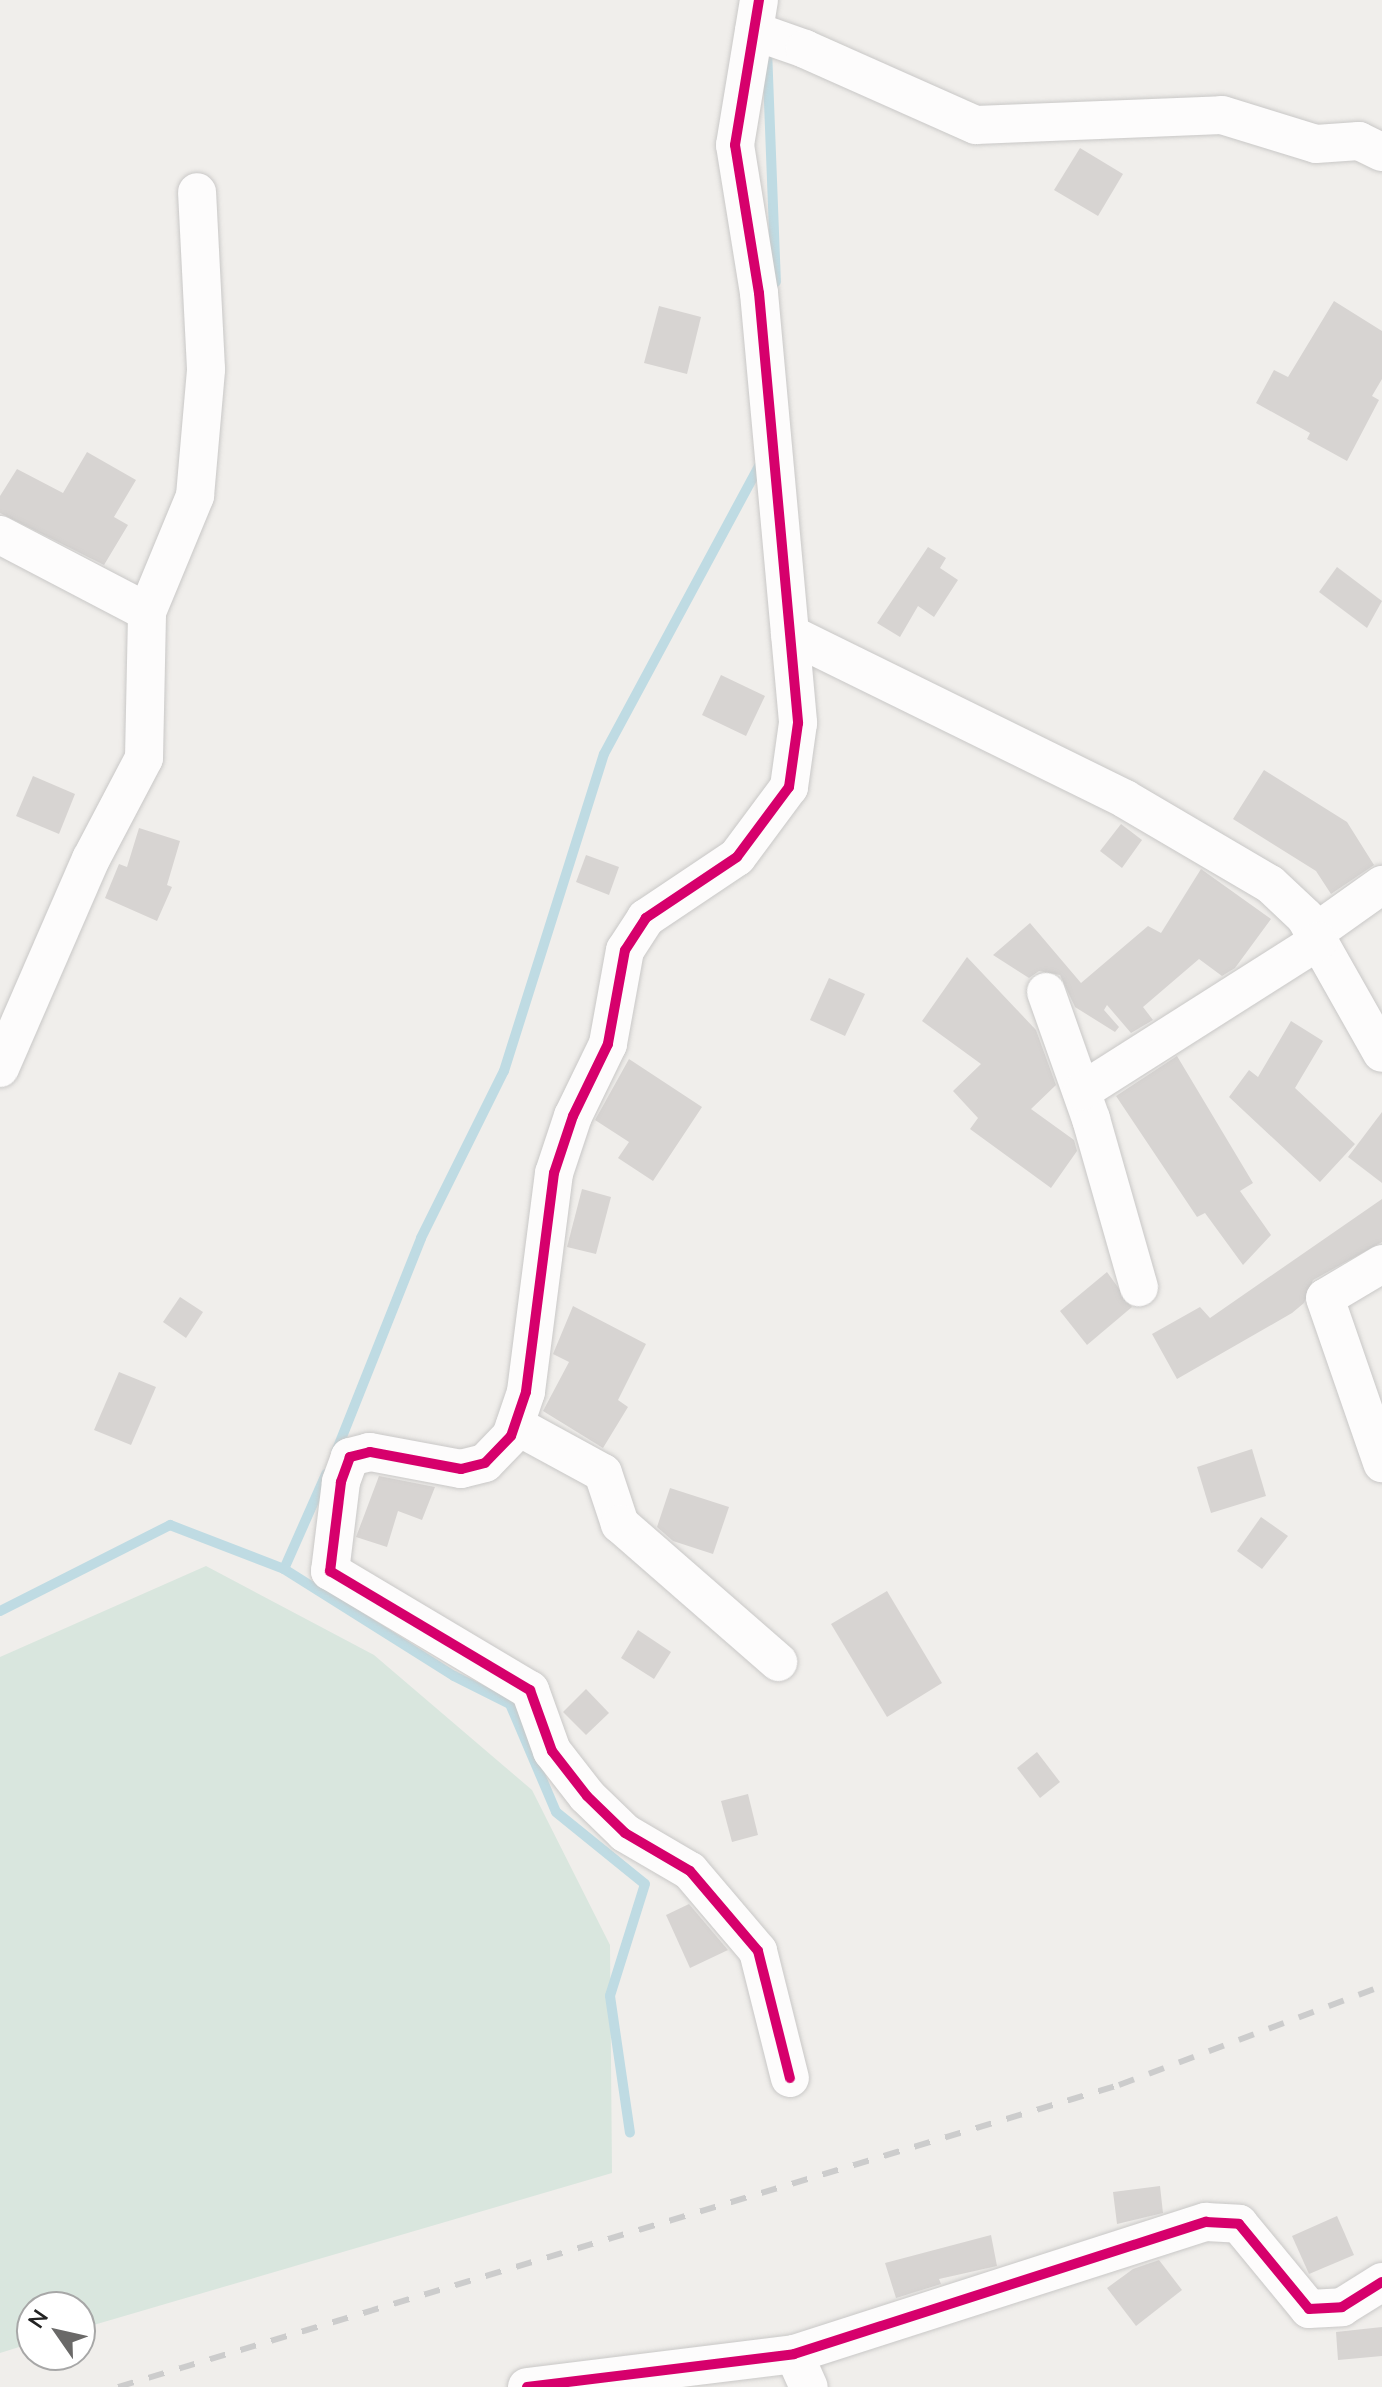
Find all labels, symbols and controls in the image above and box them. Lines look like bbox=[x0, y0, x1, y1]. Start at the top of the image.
north arrow bbox=[16, 2291, 96, 2371]
text: N bbox=[22, 2304, 54, 2333]

